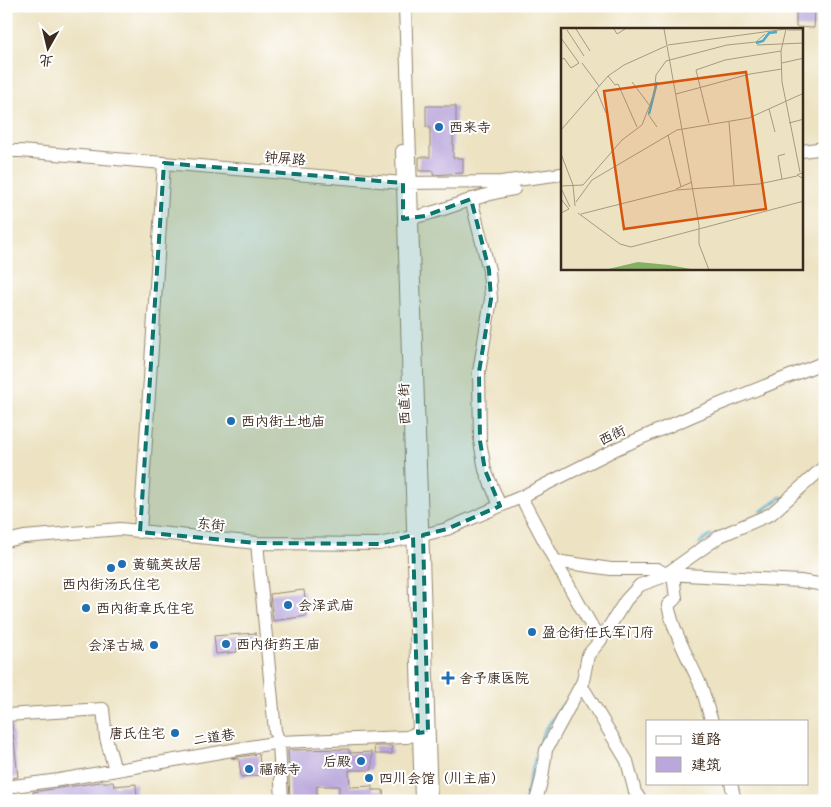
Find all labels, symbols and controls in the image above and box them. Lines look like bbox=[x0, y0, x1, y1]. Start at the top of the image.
north arrow bbox=[22, 22, 72, 72]
inset map bbox=[561, 28, 804, 270]
text: 北 bbox=[38, 51, 54, 71]
place label: 西来寺 bbox=[449, 118, 491, 136]
marker: 西来寺 bbox=[433, 121, 445, 133]
street label: 钟屏路 bbox=[263, 147, 307, 169]
street label: 西直街 bbox=[394, 383, 414, 425]
place label: 西内街土地庙 bbox=[241, 412, 325, 430]
marker: 西内街土地庙 bbox=[225, 415, 237, 427]
street label: 西街 bbox=[596, 421, 628, 449]
street label: 东街 bbox=[196, 514, 226, 534]
place label: 黄毓英故居 bbox=[132, 555, 202, 573]
marker: 黄毓英故居 bbox=[116, 558, 128, 570]
marker: 西内街汤氏住宅 bbox=[105, 562, 117, 574]
place label: 西内街汤氏住宅 bbox=[62, 575, 160, 593]
place label: 会泽武庙 bbox=[298, 596, 354, 614]
place label: 西内街章氏住宅 bbox=[96, 599, 194, 617]
marker: 会泽武庙 bbox=[282, 599, 294, 611]
marker: 西内街章氏住宅 bbox=[80, 602, 92, 614]
place label: 盈仓街任氏军门府 bbox=[542, 623, 654, 641]
marker: 盈仓街任氏军门府 bbox=[526, 626, 538, 638]
place label: 西内街药王庙 bbox=[236, 635, 320, 653]
place label: 会泽古城 bbox=[88, 636, 144, 654]
marker: 西内街药王庙 bbox=[220, 638, 232, 650]
marker: 会泽古城 bbox=[148, 639, 160, 651]
place label: 舍予康医院 bbox=[459, 669, 529, 687]
marker: 舍予康医院 bbox=[441, 671, 455, 685]
legend bbox=[646, 720, 808, 784]
place label: 唐氏住宅 bbox=[109, 724, 165, 742]
street label: 二道巷 bbox=[192, 725, 237, 749]
marker: 唐氏住宅 bbox=[169, 727, 181, 739]
text: 道路 bbox=[691, 729, 721, 749]
place label: 后殿 bbox=[323, 752, 351, 770]
marker: 后殿 bbox=[355, 755, 367, 767]
text: 建筑 bbox=[691, 755, 721, 775]
place label: 福禄寺 bbox=[259, 760, 301, 778]
marker: 福禄寺 bbox=[243, 763, 255, 775]
place label: 四川会馆（川主庙） bbox=[379, 769, 505, 787]
marker: 四川会馆（川主庙） bbox=[363, 772, 375, 784]

